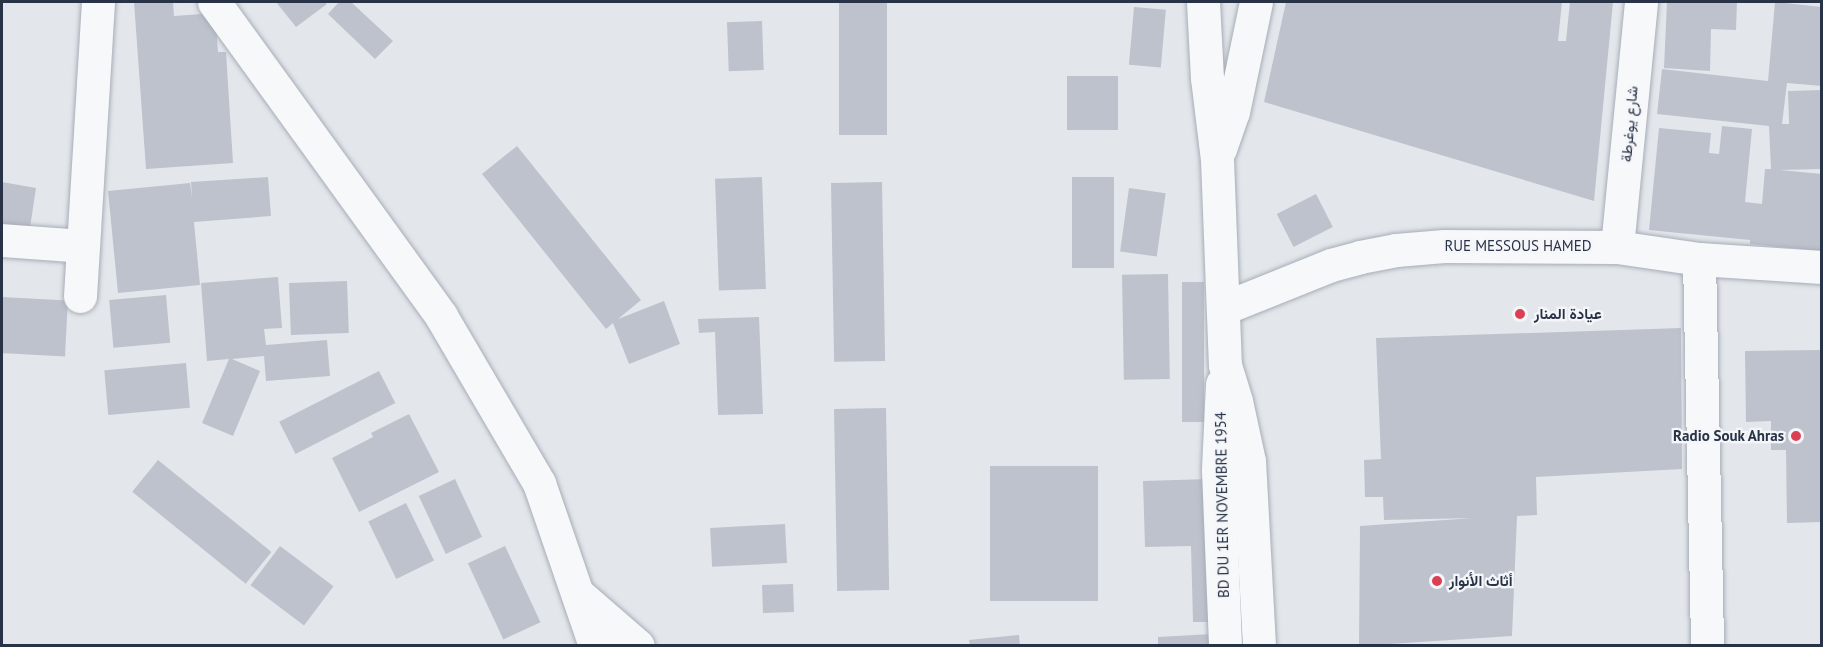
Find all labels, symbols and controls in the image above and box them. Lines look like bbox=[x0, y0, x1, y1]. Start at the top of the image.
street label: شارع يوغرطة bbox=[1617, 85, 1641, 163]
street label: RUE MESSOUS HAMED bbox=[1444, 237, 1592, 255]
marker: عيادة المنار bbox=[1511, 305, 1529, 323]
place label: عيادة المنار bbox=[1534, 305, 1602, 323]
street label: BD DU 1ER NOVEMBRE 1954 bbox=[1211, 412, 1233, 598]
place label: Radio Souk Ahras bbox=[1672, 427, 1784, 445]
marker: Radio Souk Ahras bbox=[1789, 429, 1803, 443]
place label: أثاث الأنوار bbox=[1449, 572, 1513, 590]
marker: أثاث الأنوار bbox=[1430, 574, 1444, 588]

